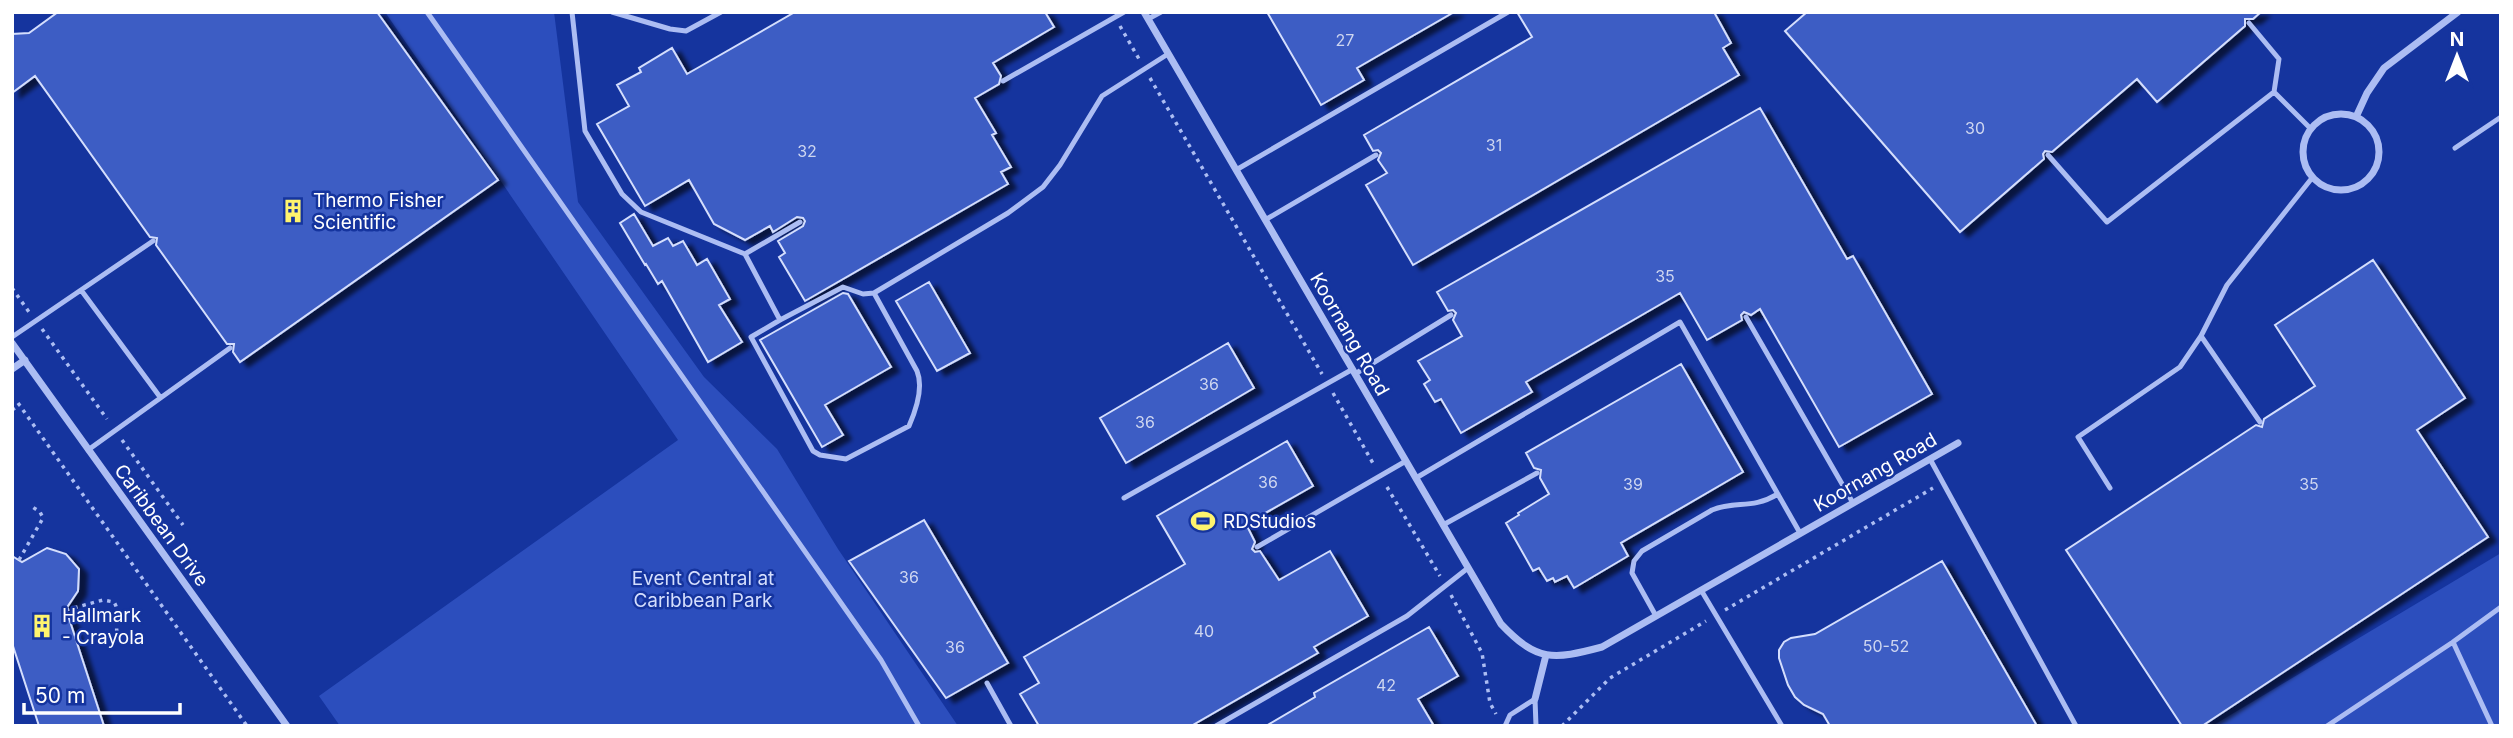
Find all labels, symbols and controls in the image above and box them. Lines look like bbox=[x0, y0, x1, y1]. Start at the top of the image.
north arrow bbox=[2422, 21, 2492, 91]
text: N bbox=[2450, 28, 2464, 51]
house number: 27 bbox=[1336, 30, 1354, 50]
house number: 30 bbox=[1965, 118, 1985, 138]
house number: 31 bbox=[1486, 135, 1502, 155]
house number: 32 bbox=[797, 141, 817, 161]
place label: Thermo Fisher Scientific bbox=[313, 189, 444, 234]
building icon: Thermo Fisher Scientific bbox=[279, 197, 307, 225]
house number: 35 bbox=[1655, 266, 1675, 286]
street label: Koornang Road bbox=[1305, 269, 1394, 400]
house number: 36 bbox=[1199, 374, 1219, 394]
house number: 36 bbox=[1135, 412, 1155, 432]
street label: Koornang Road bbox=[1810, 428, 1941, 517]
street label: Caribbean Drive bbox=[110, 460, 214, 591]
house number: 36 bbox=[1258, 472, 1278, 492]
house number: 39 bbox=[1623, 474, 1643, 494]
house number: 35 bbox=[2299, 474, 2319, 494]
sports icon: RDStudios bbox=[1189, 507, 1217, 535]
place label: RDStudios bbox=[1223, 510, 1316, 533]
park label: Event Central at Caribbean Park bbox=[632, 567, 774, 612]
house number: 36 bbox=[899, 567, 919, 587]
place label: Hallmark - Crayola bbox=[62, 604, 144, 649]
building icon: Hallmark - Crayola bbox=[28, 612, 56, 640]
house number: 40 bbox=[1194, 621, 1214, 641]
house number: 50-52 bbox=[1863, 636, 1909, 656]
house number: 36 bbox=[945, 637, 965, 657]
scale bar bbox=[24, 672, 180, 716]
house number: 42 bbox=[1376, 675, 1396, 695]
text: 50 m bbox=[35, 683, 85, 708]

